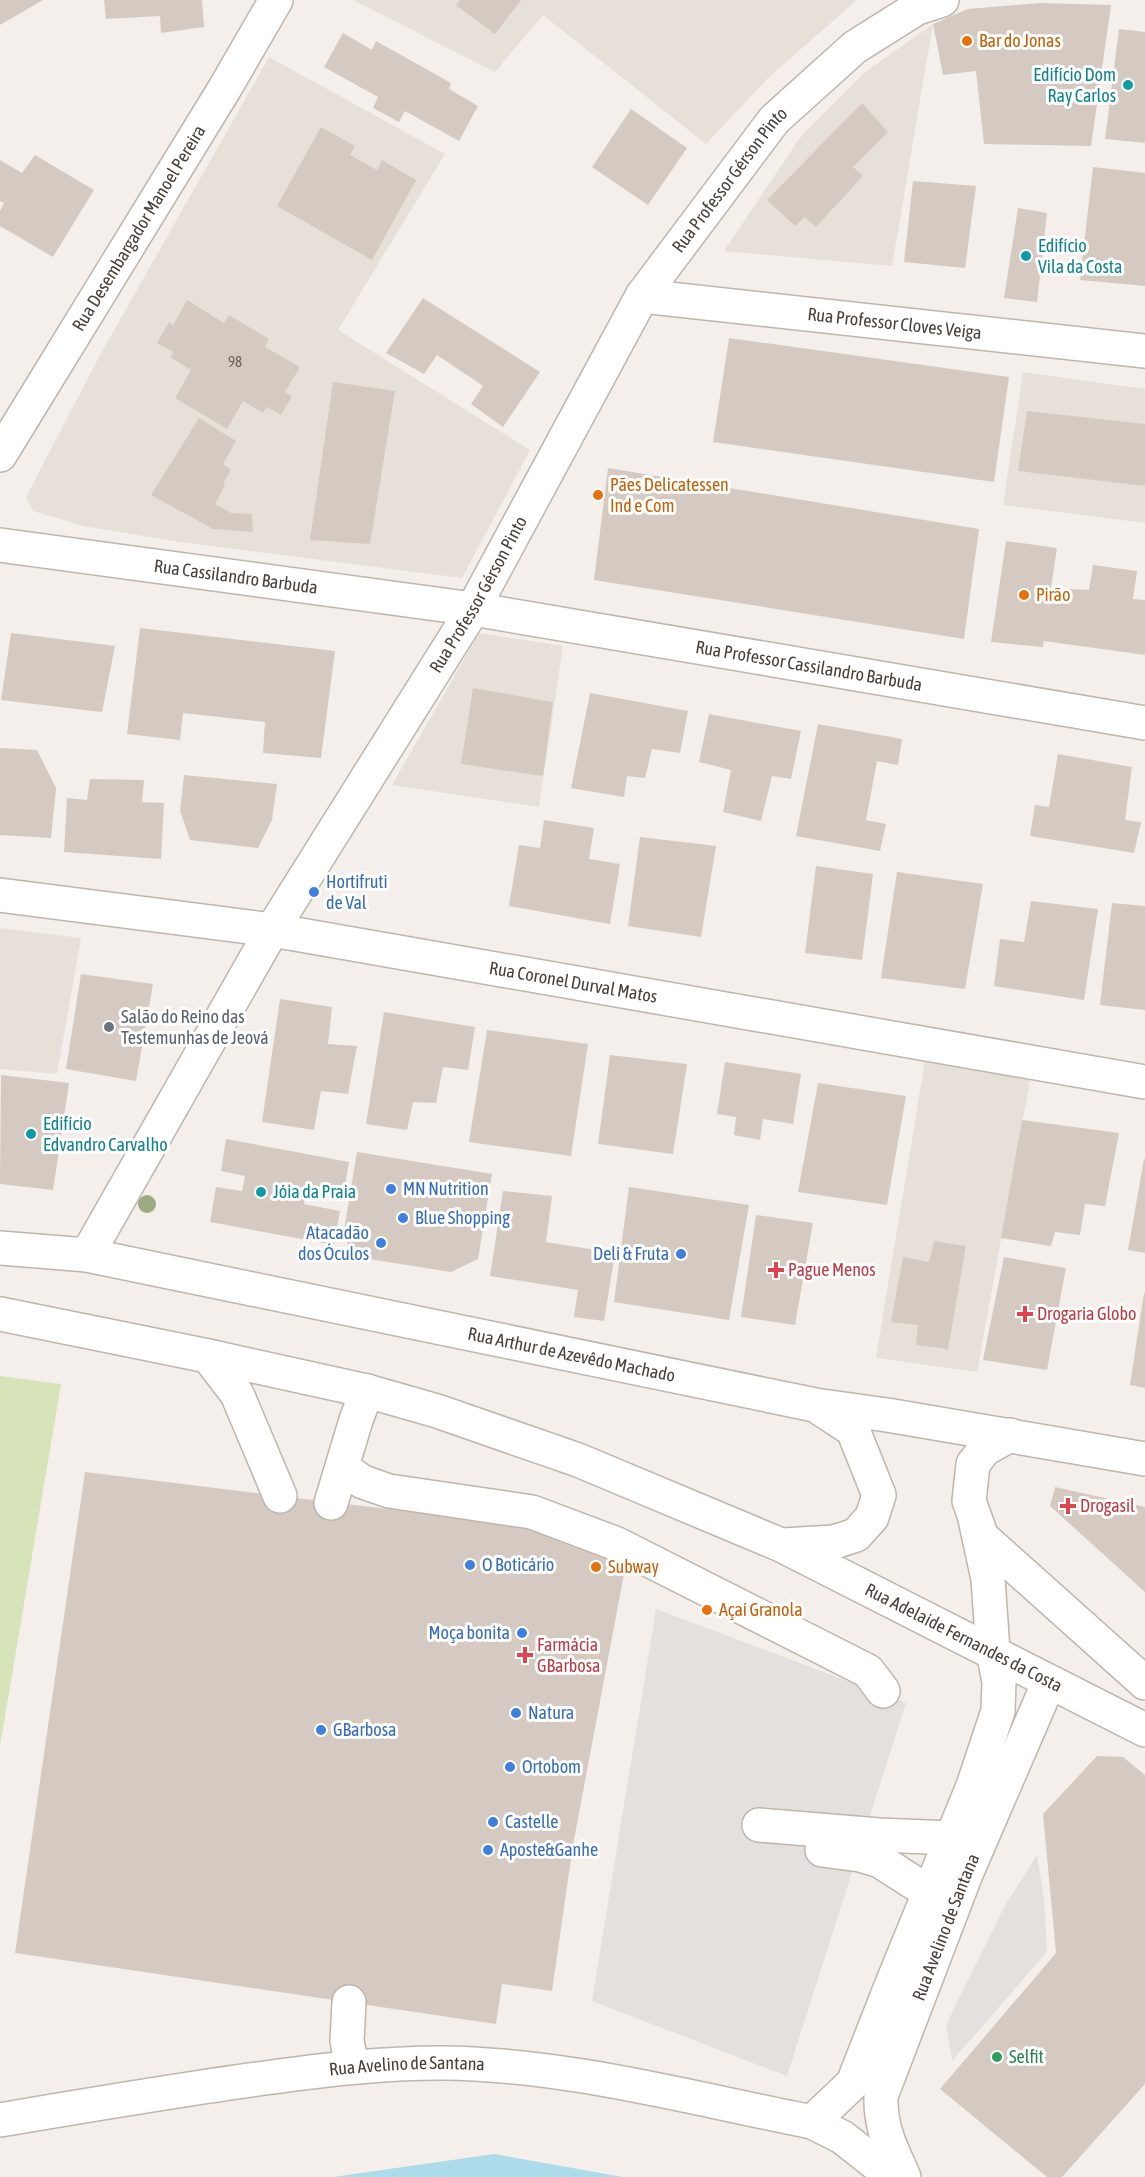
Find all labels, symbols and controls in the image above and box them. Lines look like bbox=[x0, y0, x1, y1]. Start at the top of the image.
place label: Bar do Jonas bbox=[979, 30, 1061, 51]
marker: Bar do Jonas bbox=[960, 34, 974, 48]
place label: Edifício Dom Ray Carlos bbox=[1033, 64, 1116, 106]
marker: Edifício Dom Ray Carlos bbox=[1121, 78, 1135, 92]
street label: Rua Professor Gérson Pinto bbox=[667, 102, 791, 256]
street label: Rua Desembargador Manoel Pereira bbox=[68, 121, 210, 335]
place label: Edifício Vila da Costa bbox=[1038, 235, 1122, 277]
marker: Edifício Vila da Costa bbox=[1019, 249, 1033, 263]
street label: Rua Professor Cloves Veiga bbox=[806, 303, 983, 343]
house number: 98 bbox=[228, 353, 242, 370]
place label: Pães Delicatessen Ind e Com bbox=[610, 474, 729, 516]
marker: Pães Delicatessen Ind e Com bbox=[591, 488, 605, 502]
street label: Rua Professor Gérson Pinto bbox=[425, 512, 531, 676]
street label: Rua Cassilandro Barbuda bbox=[153, 555, 319, 598]
place label: Pirão bbox=[1036, 584, 1070, 605]
marker: Pirão bbox=[1017, 588, 1031, 602]
street label: Rua Professor Cassilandro Barbuda bbox=[694, 636, 924, 695]
place label: Hortifruti de Val bbox=[326, 871, 388, 913]
marker: Hortifruti de Val bbox=[307, 885, 321, 899]
street label: Rua Coronel Durval Matos bbox=[488, 957, 659, 1007]
place label: Salão do Reino das Testemunhas de Jeová bbox=[121, 1006, 269, 1048]
marker: Salão do Reino das Testemunhas de Jeová bbox=[102, 1020, 116, 1034]
place label: Edifício Edvandro Carvalho bbox=[43, 1113, 168, 1155]
marker: Edifício Edvandro Carvalho bbox=[24, 1127, 38, 1141]
place label: MN Nutrition bbox=[403, 1178, 489, 1199]
place label: Jóia da Praia bbox=[273, 1181, 356, 1202]
marker: MN Nutrition bbox=[384, 1182, 398, 1196]
marker: Jóia da Praia bbox=[254, 1185, 268, 1199]
place label: Blue Shopping bbox=[415, 1207, 510, 1228]
marker: Blue Shopping bbox=[396, 1211, 410, 1225]
place label: Atacadão dos Óculos bbox=[298, 1222, 369, 1264]
marker: Atacadão dos Óculos bbox=[374, 1236, 388, 1250]
place label: Deli & Fruta bbox=[593, 1243, 669, 1264]
marker: Deli & Fruta bbox=[674, 1247, 688, 1261]
place label: Pague Menos bbox=[788, 1259, 876, 1280]
marker: Pague Menos bbox=[769, 1263, 783, 1277]
place label: Drogaria Globo bbox=[1037, 1303, 1136, 1324]
marker: Drogaria Globo bbox=[1018, 1307, 1032, 1321]
street label: Rua Arthur de Azevêdo Machado bbox=[466, 1323, 677, 1386]
place label: Drogasil bbox=[1080, 1495, 1135, 1516]
marker: Drogasil bbox=[1061, 1499, 1075, 1513]
place label: O Boticário bbox=[482, 1554, 554, 1575]
place label: Subway bbox=[608, 1556, 659, 1577]
marker: O Boticário bbox=[463, 1558, 477, 1572]
marker: Subway bbox=[589, 1560, 603, 1574]
street label: Rua Adelaide Fernandes da Costa bbox=[862, 1579, 1066, 1696]
place label: Açaí Granola bbox=[719, 1599, 803, 1620]
marker: Açaí Granola bbox=[700, 1603, 714, 1617]
place label: Moça bonita bbox=[429, 1622, 510, 1643]
marker: Moça bonita bbox=[515, 1626, 529, 1640]
place label: Farmácia GBarbosa bbox=[537, 1634, 600, 1676]
marker: Farmácia GBarbosa bbox=[518, 1648, 532, 1662]
place label: Natura bbox=[528, 1702, 574, 1723]
marker: Natura bbox=[509, 1706, 523, 1720]
place label: GBarbosa bbox=[333, 1719, 396, 1740]
marker: GBarbosa bbox=[314, 1723, 328, 1737]
place label: Ortobom bbox=[522, 1756, 581, 1777]
marker: Ortobom bbox=[503, 1760, 517, 1774]
place label: Castelle bbox=[505, 1811, 559, 1832]
marker: Castelle bbox=[486, 1815, 500, 1829]
place label: Aposte&Ganhe bbox=[500, 1839, 598, 1860]
marker: Aposte&Ganhe bbox=[481, 1843, 495, 1857]
street label: Rua Avelino de Santana bbox=[908, 1850, 984, 2003]
place label: Selfit bbox=[1009, 2046, 1044, 2067]
marker: Selfit bbox=[990, 2050, 1004, 2064]
street label: Rua Avelino de Santana bbox=[328, 2052, 486, 2080]

